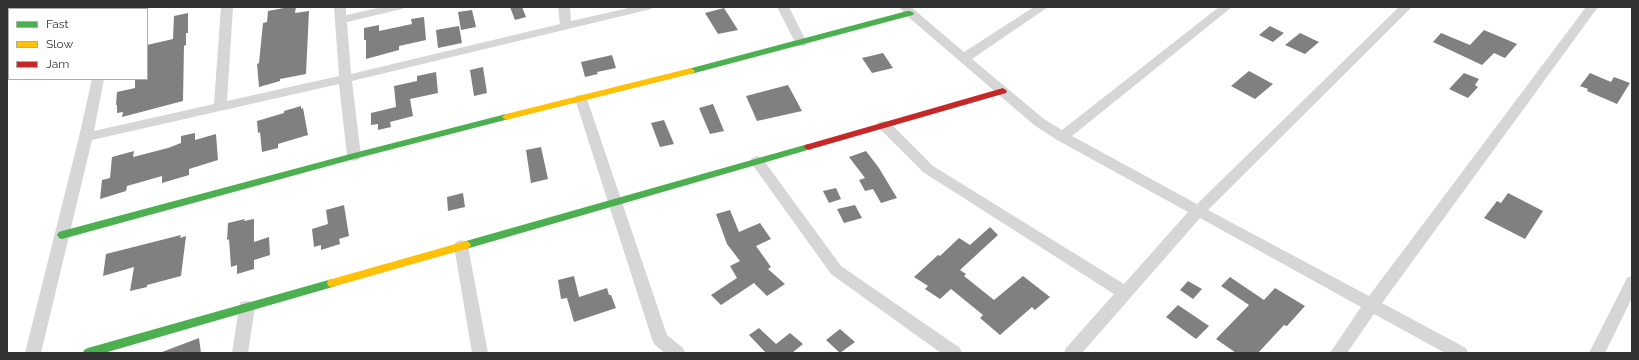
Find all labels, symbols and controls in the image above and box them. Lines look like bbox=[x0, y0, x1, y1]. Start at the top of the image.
legend bbox=[8, 8, 148, 80]
text: Fast bbox=[46, 17, 69, 31]
text: Slow bbox=[46, 37, 73, 51]
text: Jam bbox=[46, 57, 69, 71]

